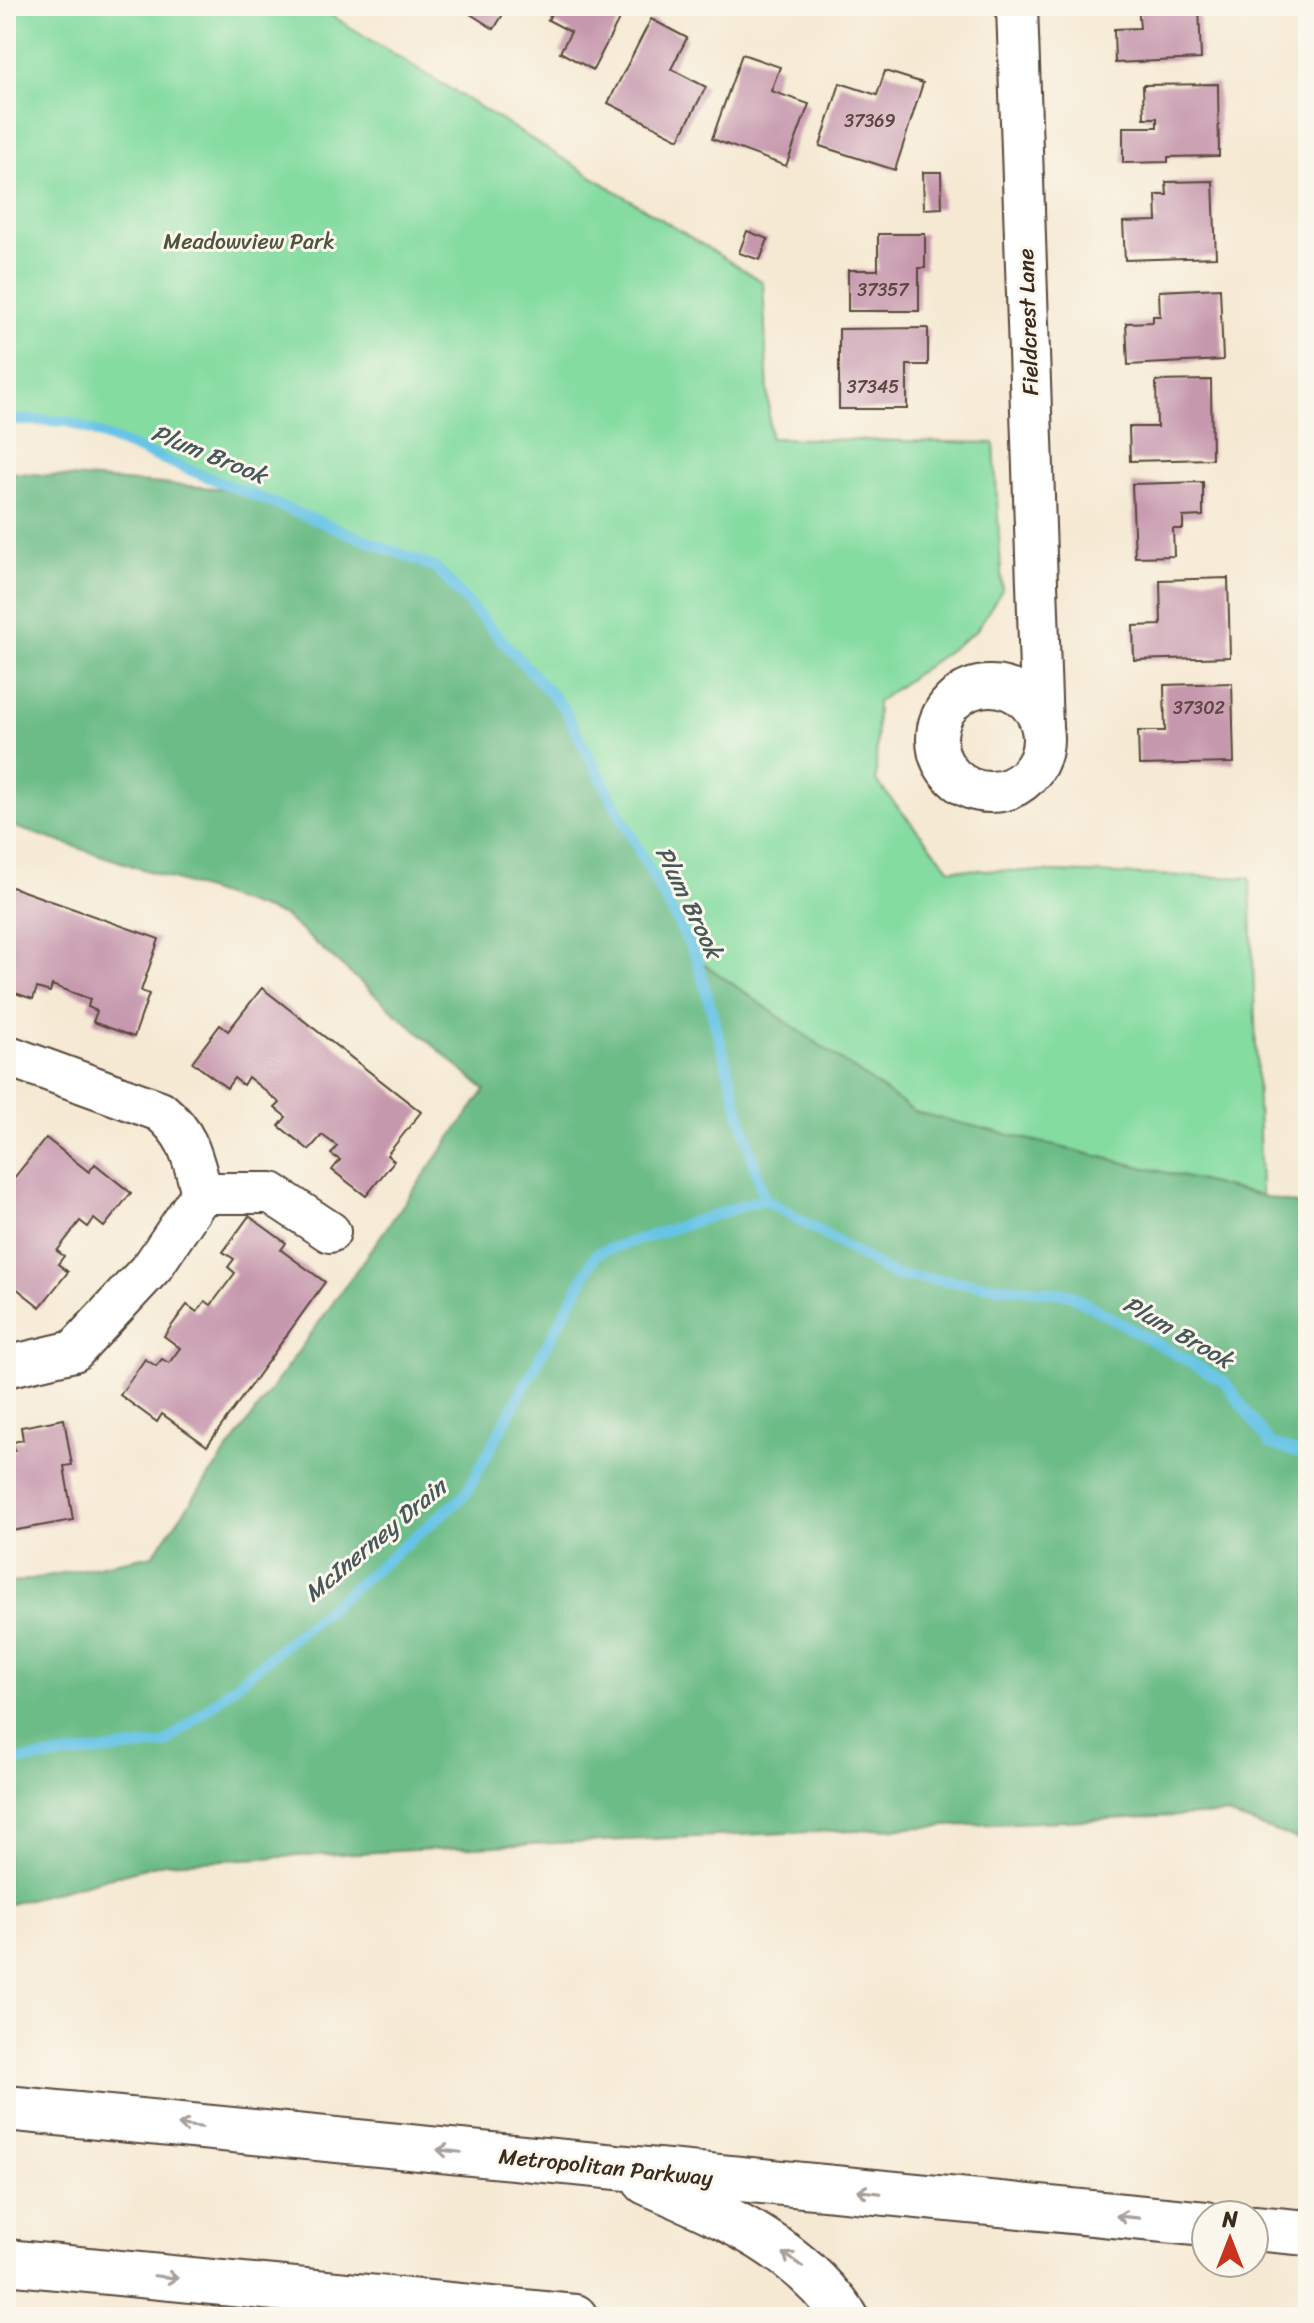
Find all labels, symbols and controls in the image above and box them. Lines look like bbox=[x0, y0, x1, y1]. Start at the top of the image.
house number: 37369 bbox=[844, 105, 896, 137]
park label: Meadowview Park bbox=[163, 222, 335, 261]
street label: Fieldcrest Lane bbox=[1006, 248, 1050, 396]
house number: 37357 bbox=[857, 274, 910, 306]
house number: 37345 bbox=[847, 371, 899, 403]
water label: Plum Brook bbox=[145, 412, 276, 497]
house number: 37302 bbox=[1173, 692, 1225, 724]
water label: Plum Brook bbox=[644, 838, 736, 969]
water label: Plum Brook bbox=[1115, 1284, 1244, 1382]
water label: McInerney Drain bbox=[294, 1465, 458, 1613]
one-way arrow bbox=[178, 2118, 204, 2133]
street label: Metropolitan Parkway bbox=[497, 2136, 716, 2198]
one-way arrow bbox=[436, 2144, 463, 2159]
one-way arrow bbox=[857, 2185, 883, 2200]
north arrow bbox=[1190, 2199, 1270, 2279]
text: N bbox=[1221, 2200, 1238, 2239]
one-way arrow bbox=[1115, 2209, 1142, 2224]
one-way arrow bbox=[783, 2252, 804, 2269]
one-way arrow bbox=[152, 2270, 179, 2285]

